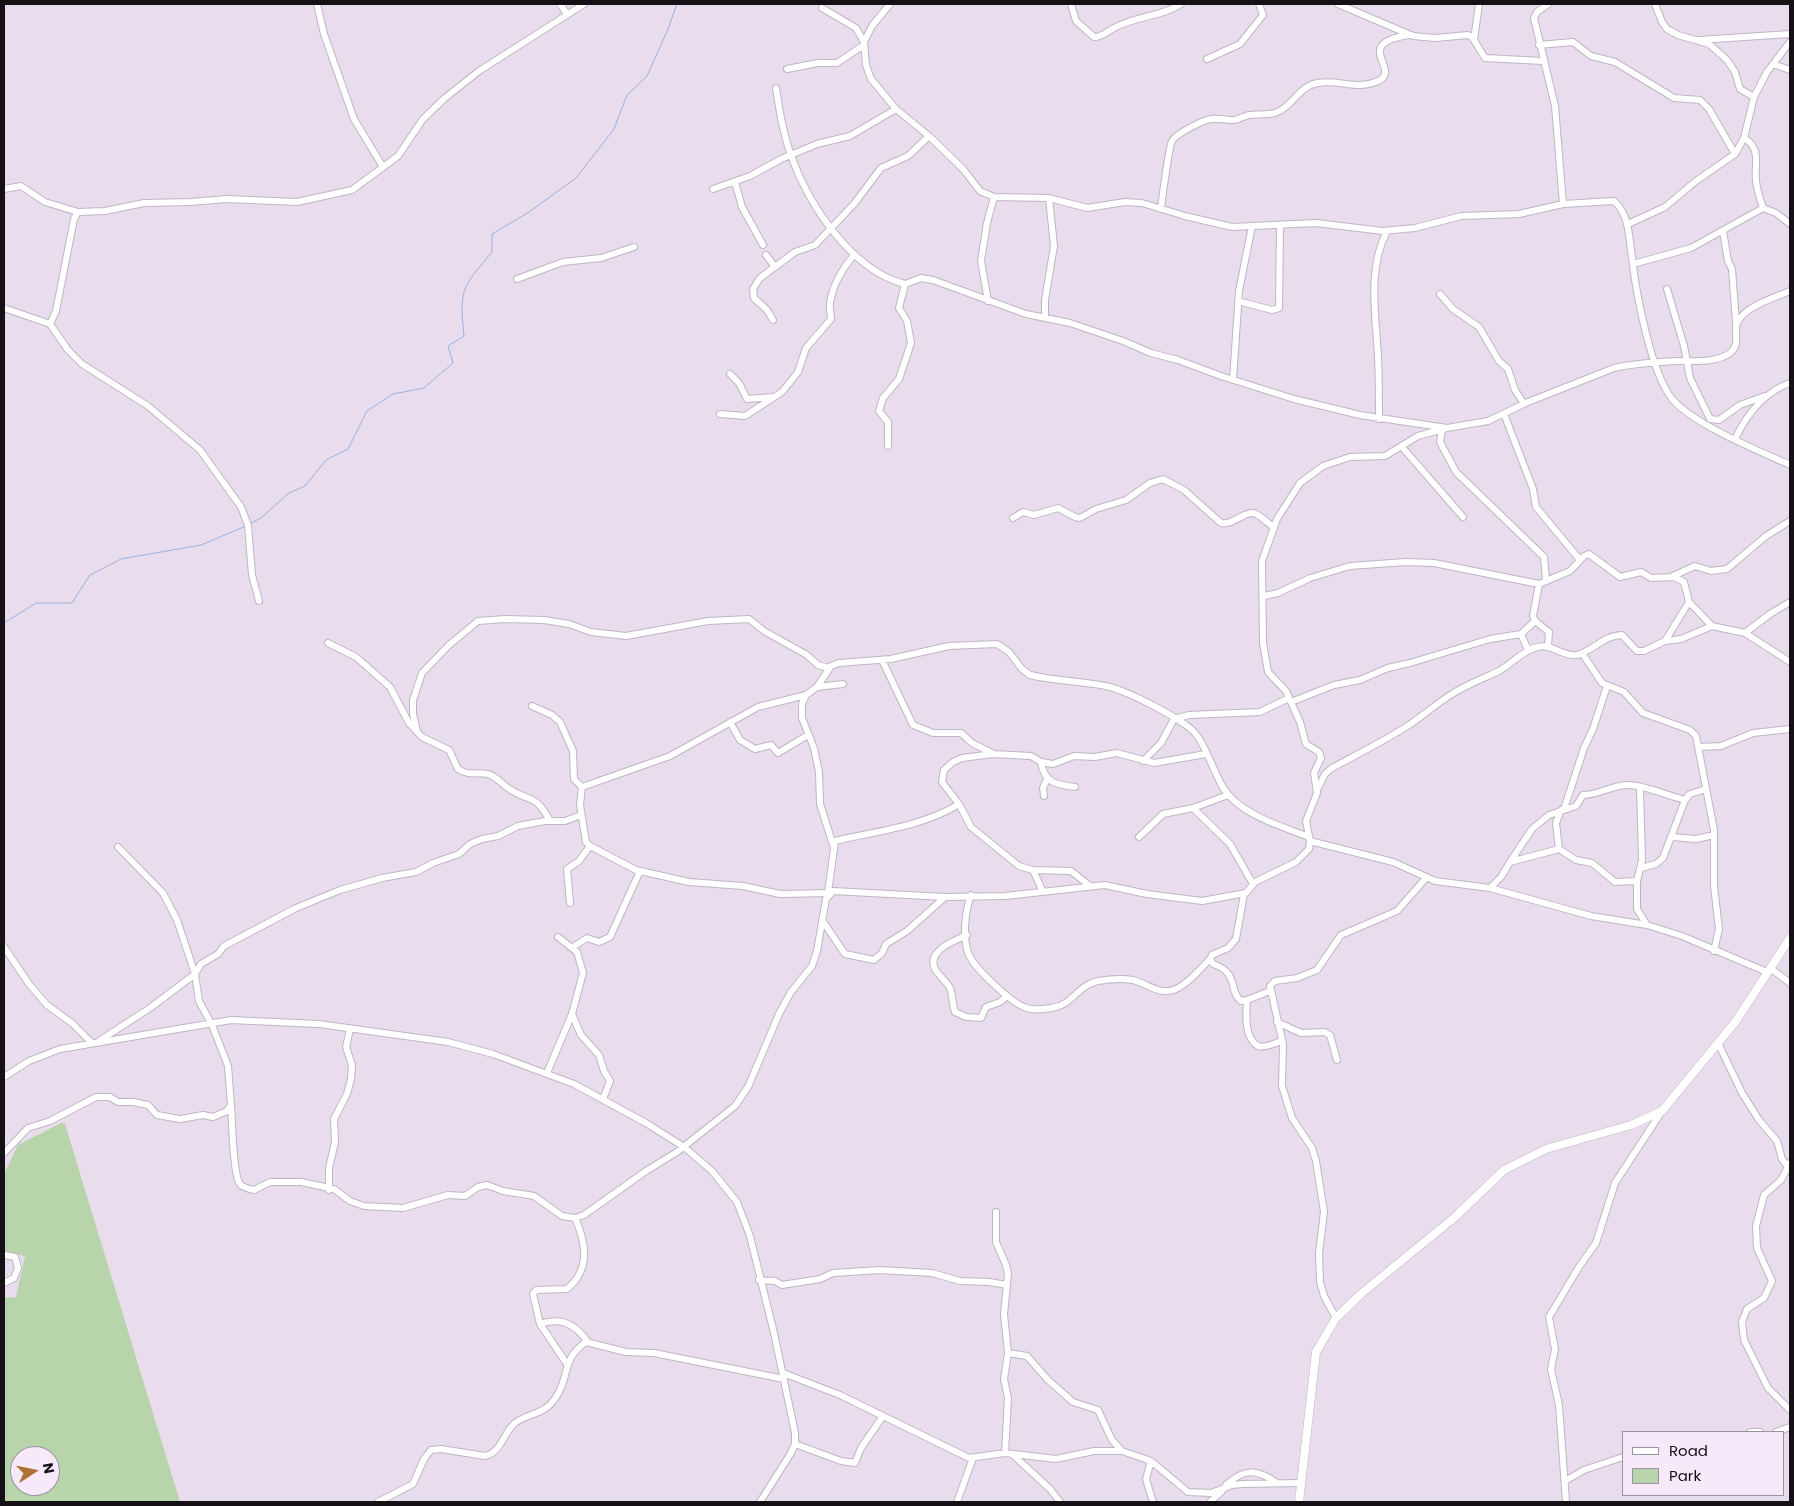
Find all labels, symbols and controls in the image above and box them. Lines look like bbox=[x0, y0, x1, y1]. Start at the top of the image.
legend bbox=[1622, 1431, 1784, 1496]
text: Road bbox=[1669, 1440, 1708, 1461]
north arrow bbox=[10, 1446, 60, 1496]
text: N bbox=[38, 1461, 60, 1475]
text: Park bbox=[1669, 1465, 1701, 1486]

